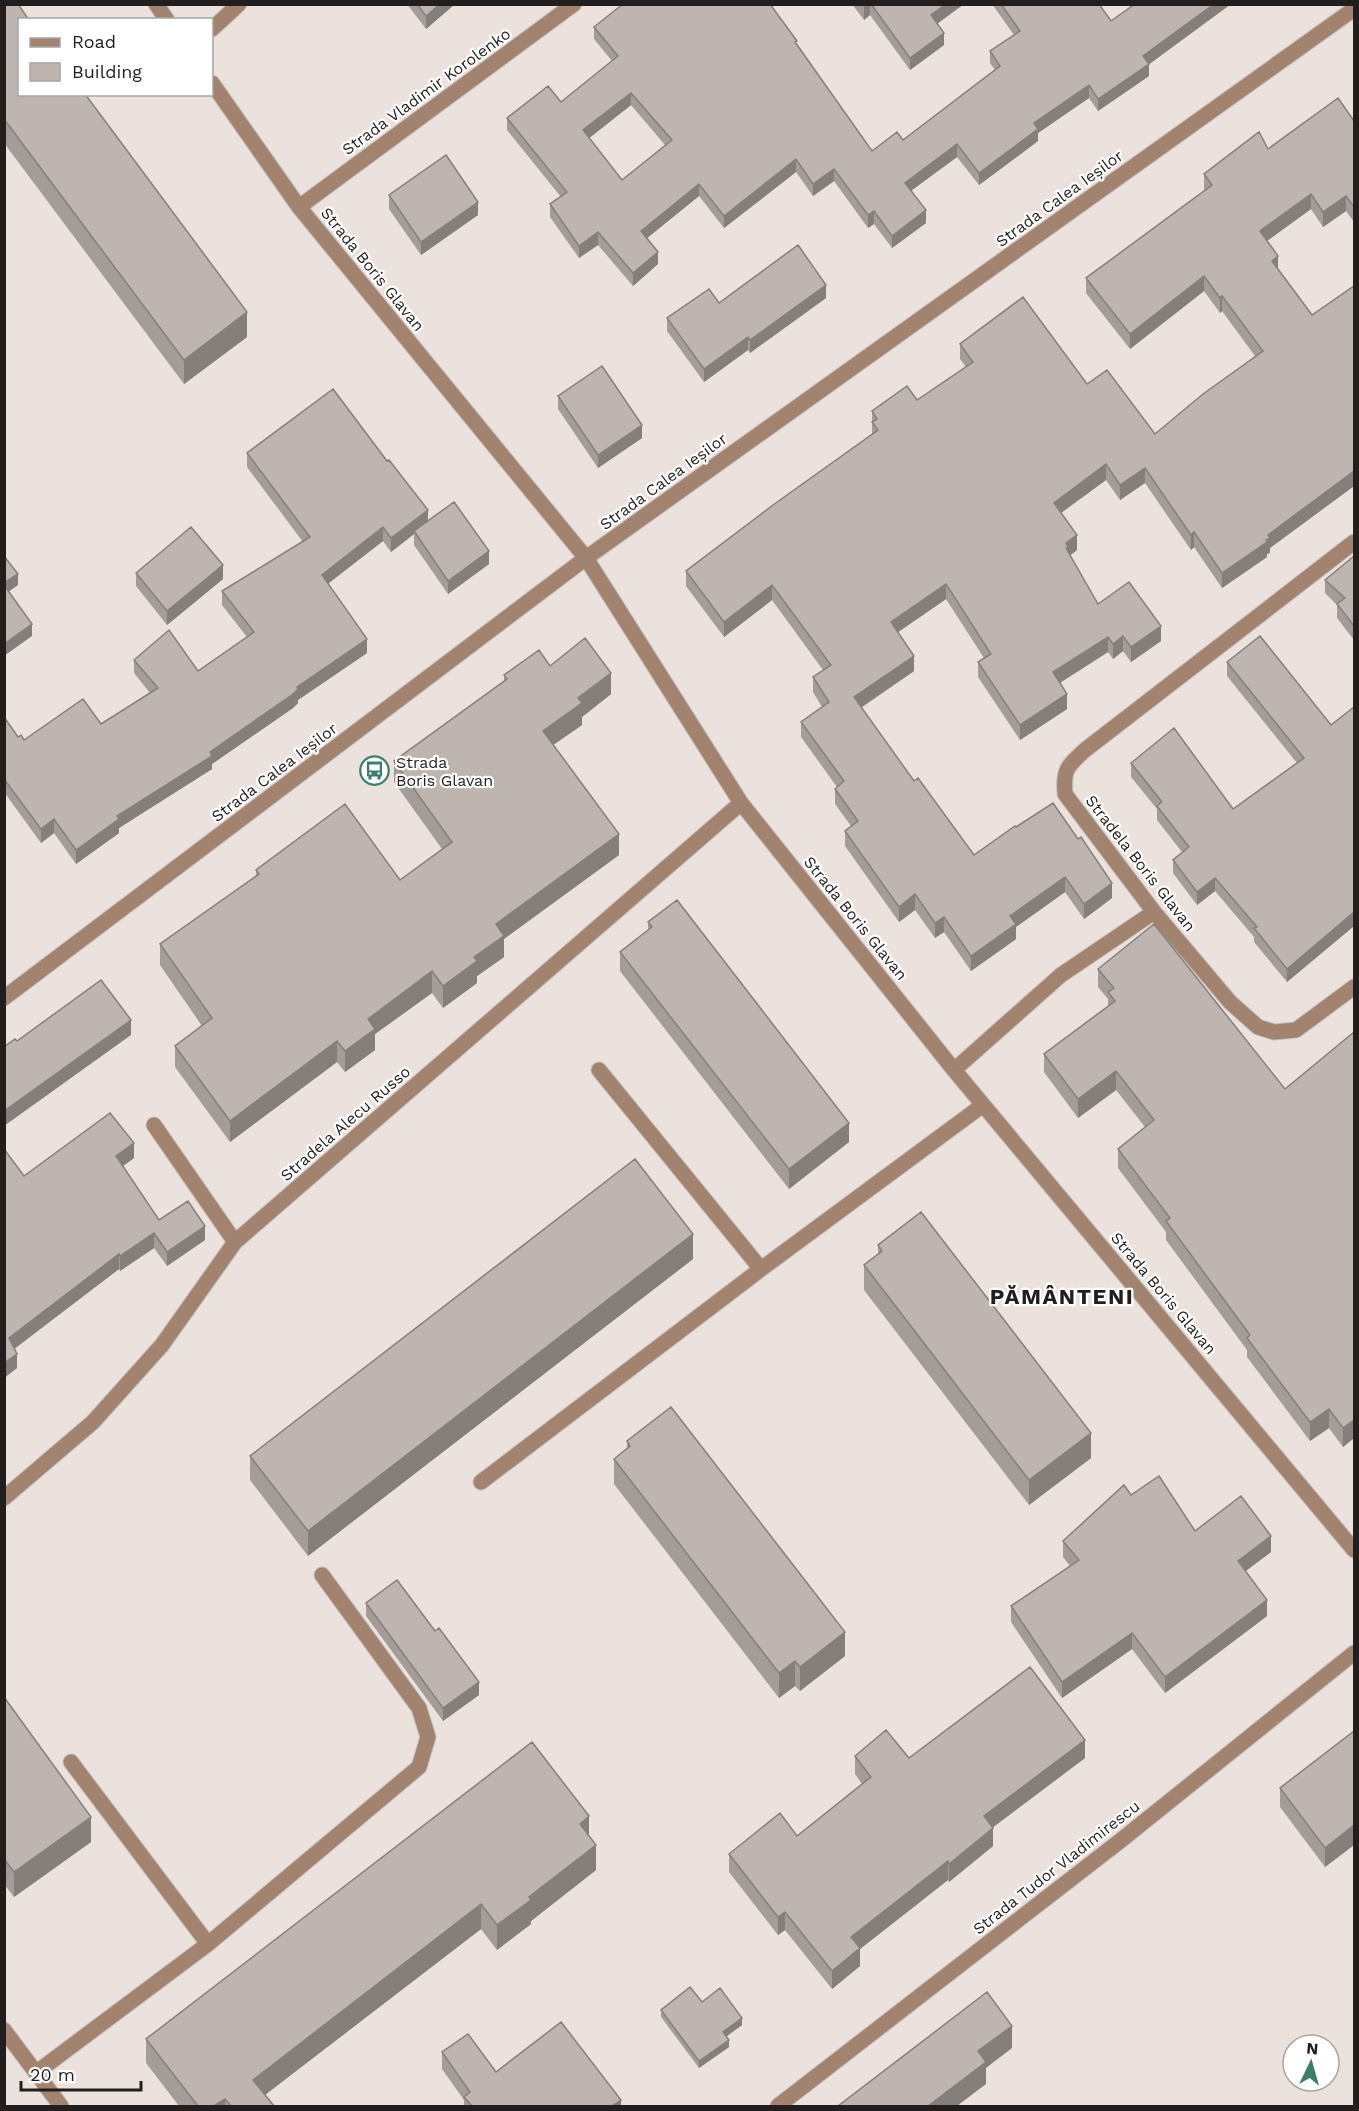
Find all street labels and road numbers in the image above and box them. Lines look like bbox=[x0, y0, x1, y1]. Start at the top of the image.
street label: Strada Vladimir Korolenko bbox=[338, 24, 514, 159]
street label: Strada Calea Ieșilor bbox=[992, 146, 1127, 251]
street label: Strada Boris Glavan bbox=[317, 204, 428, 335]
street label: Strada Calea Ieșilor bbox=[596, 429, 731, 534]
street label: Strada Calea Ieșilor bbox=[208, 719, 341, 826]
street label: Stradela Boris Glavan bbox=[1082, 791, 1200, 935]
street label: Strada Boris Glavan bbox=[800, 853, 911, 984]
street label: Stradela Alecu Russo bbox=[277, 1062, 414, 1185]
street label: Strada Boris Glavan bbox=[1107, 1228, 1220, 1358]
street label: Strada Tudor Vladimirescu bbox=[969, 1796, 1143, 1938]

